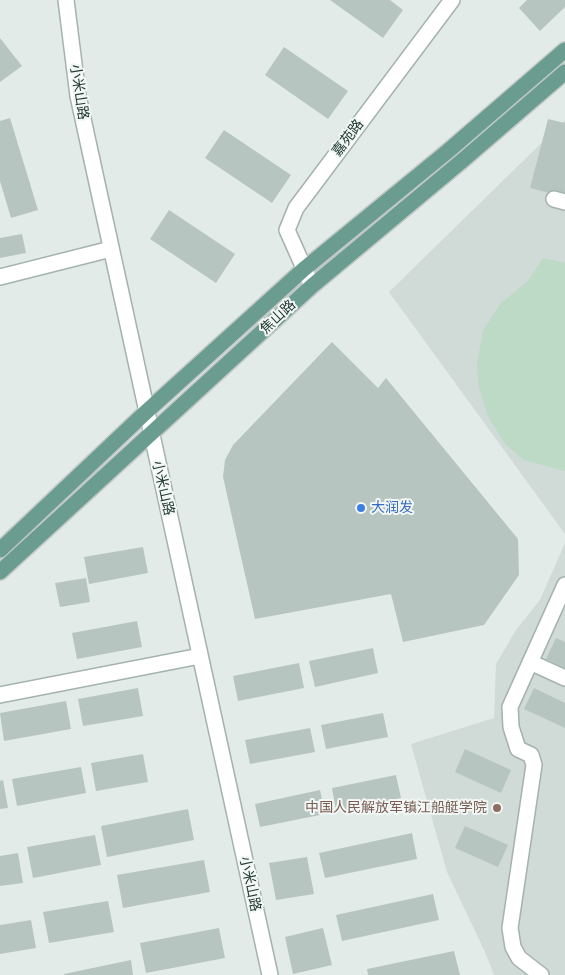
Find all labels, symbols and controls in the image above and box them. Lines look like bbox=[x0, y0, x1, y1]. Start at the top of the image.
street label: 小米山路 bbox=[66, 63, 92, 121]
street label: 嘉苑路 bbox=[329, 116, 367, 160]
street label: 焦山路 bbox=[257, 297, 299, 337]
street label: 小米山路 bbox=[149, 459, 177, 517]
place label: 大润发 bbox=[371, 500, 413, 516]
marker: 大润发 bbox=[355, 502, 367, 514]
place label: 中国人民解放军镇江船艇学院 bbox=[305, 800, 487, 816]
marker: 中国人民解放军镇江船艇学院 bbox=[491, 802, 503, 814]
street label: 小米山路 bbox=[236, 855, 264, 913]

